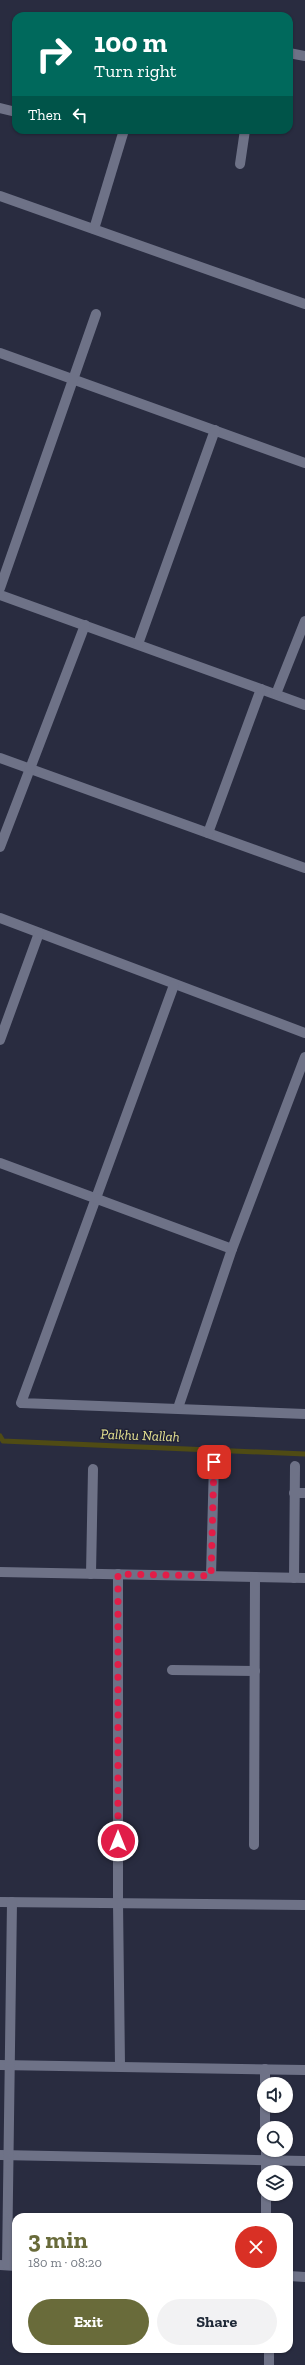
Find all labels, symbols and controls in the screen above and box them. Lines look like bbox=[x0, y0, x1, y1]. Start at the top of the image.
text: 100 m bbox=[94, 26, 167, 59]
icon: right bbox=[28, 28, 80, 80]
text: Turn right bbox=[94, 60, 176, 82]
icon: left bbox=[69, 104, 91, 126]
text: Then bbox=[28, 106, 61, 124]
water label: Palkhu Nallah bbox=[100, 1426, 180, 1445]
pin bbox=[197, 1445, 231, 1479]
icon: arrive bbox=[203, 1451, 225, 1473]
position arrow bbox=[97, 1820, 139, 1862]
map controls bbox=[257, 2077, 293, 2201]
button: sound bbox=[257, 2077, 293, 2113]
button: search bbox=[257, 2121, 293, 2157]
button: layers bbox=[257, 2165, 293, 2201]
text: 3 min bbox=[28, 2225, 88, 2254]
button: close bbox=[235, 2226, 277, 2268]
text: 180 m · 08:20 bbox=[28, 2255, 102, 2270]
button: Exit bbox=[28, 2299, 149, 2345]
button: Share bbox=[157, 2299, 277, 2345]

